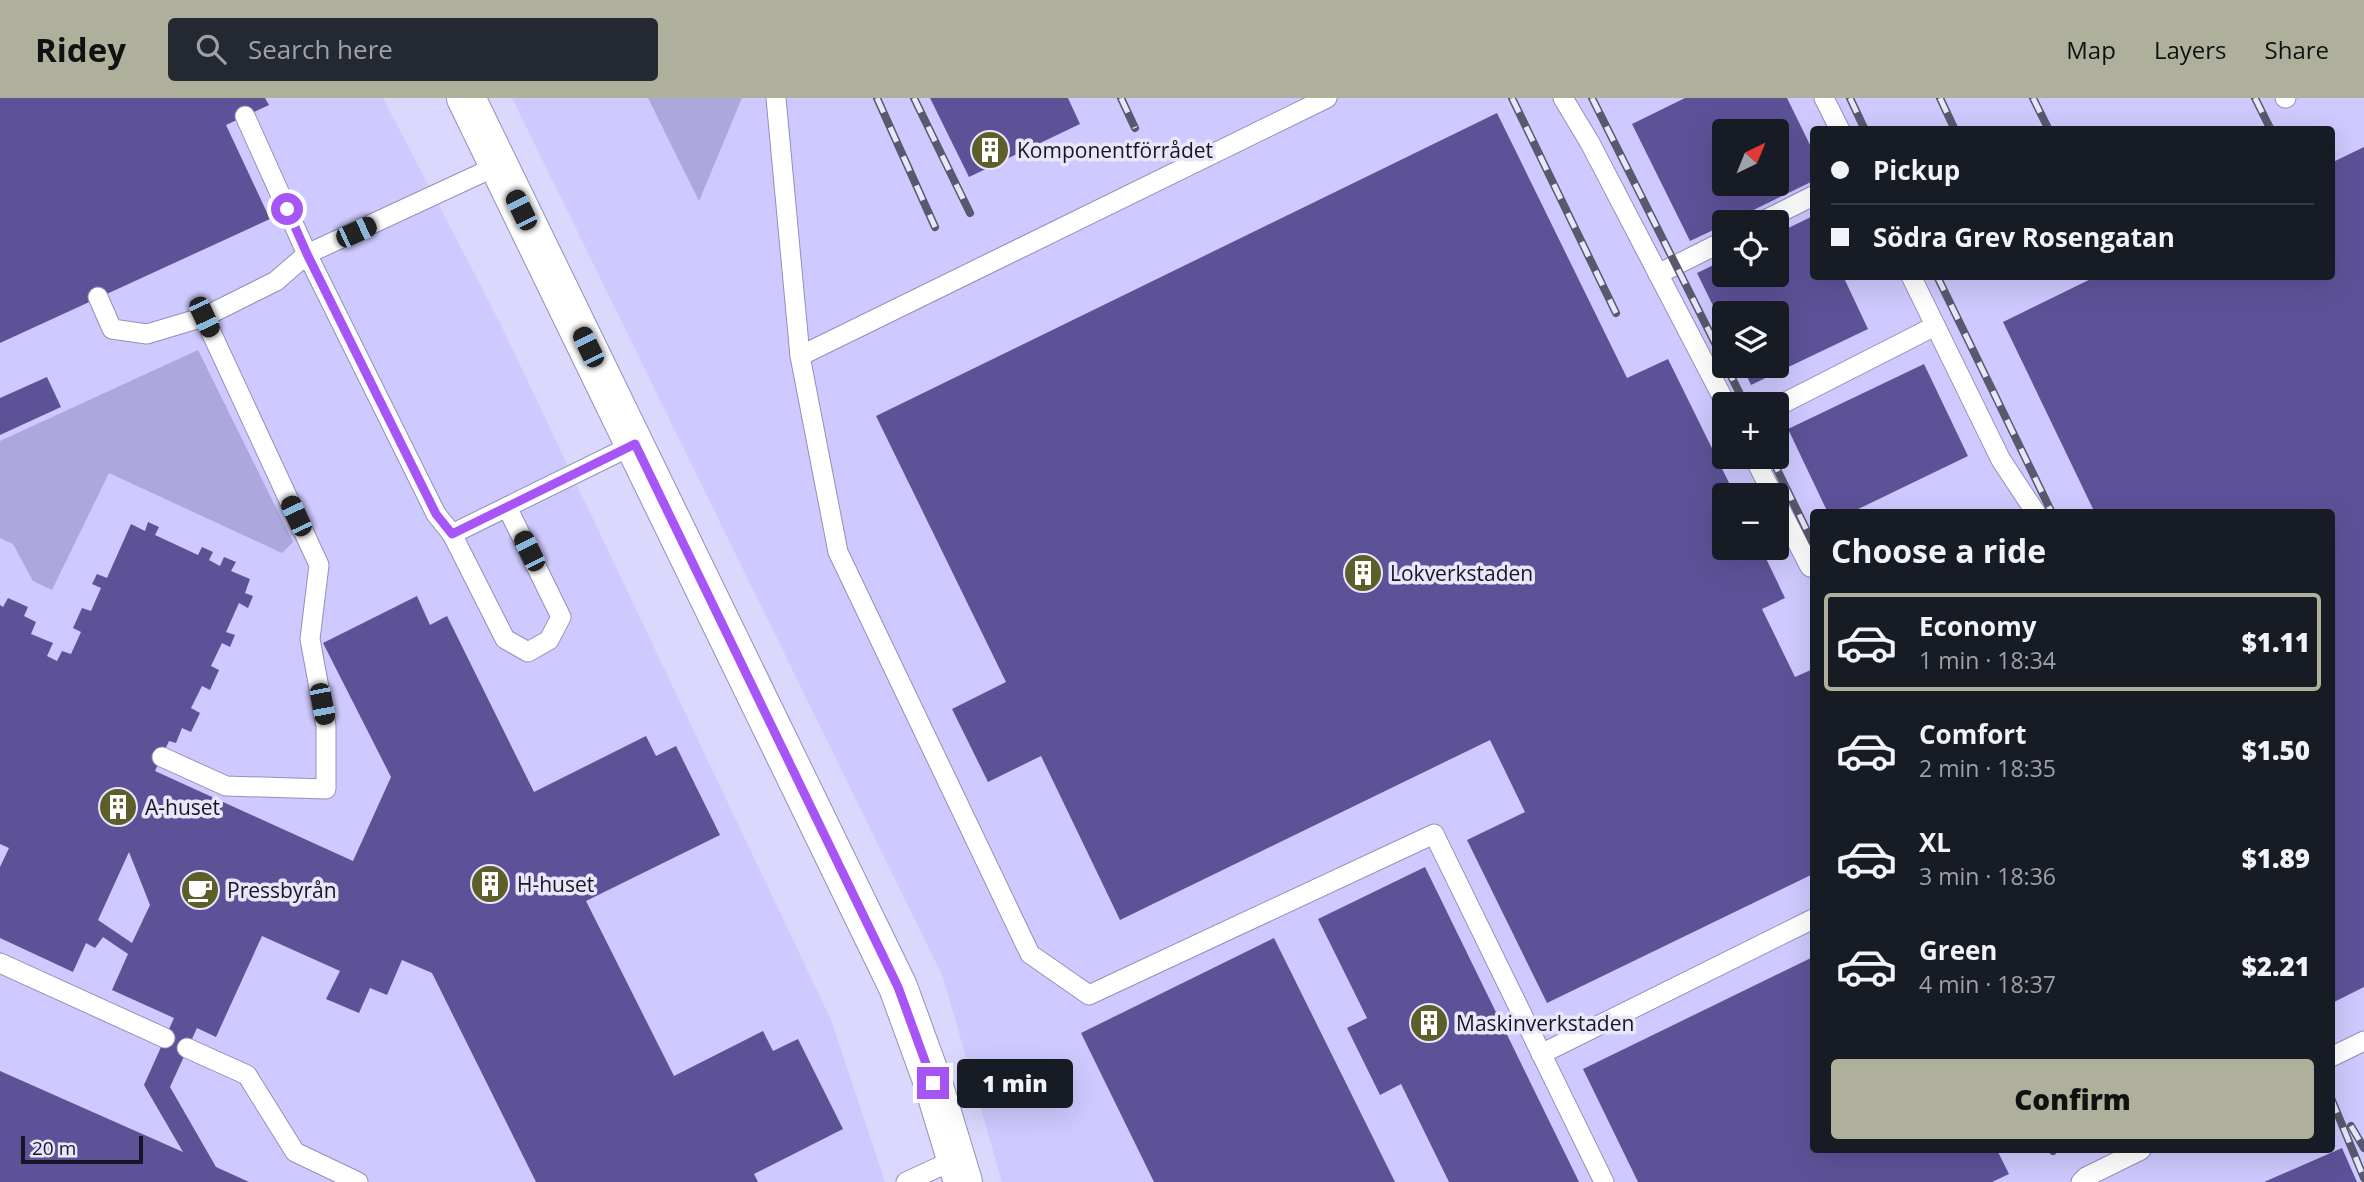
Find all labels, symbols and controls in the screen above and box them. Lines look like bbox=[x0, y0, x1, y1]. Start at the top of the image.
search box bbox=[168, 18, 658, 81]
text: Ridey bbox=[35, 27, 126, 72]
icon: search bbox=[192, 30, 230, 68]
text: Search here bbox=[248, 31, 393, 67]
text: Map bbox=[2066, 33, 2116, 66]
text: Layers bbox=[2154, 33, 2227, 66]
text: Share bbox=[2265, 33, 2329, 66]
north arrow bbox=[1712, 119, 1788, 196]
map controls bbox=[1712, 119, 1789, 560]
building icon: Komponentförrådet bbox=[969, 129, 1011, 171]
place label: Komponentförrådet bbox=[1017, 136, 1213, 164]
text: Pickup bbox=[1873, 152, 1960, 188]
car bbox=[503, 187, 540, 233]
route start bbox=[271, 193, 303, 225]
button: locate bbox=[1712, 210, 1789, 287]
car bbox=[333, 214, 380, 250]
text: Södra Grev Rosengatan bbox=[1873, 219, 2175, 255]
car bbox=[186, 294, 223, 340]
button: layers bbox=[1712, 301, 1789, 378]
car bbox=[570, 324, 607, 370]
button: + bbox=[1712, 392, 1789, 469]
button: − bbox=[1712, 483, 1789, 560]
car bbox=[278, 493, 315, 539]
car bbox=[511, 528, 548, 574]
text: Choose a ride bbox=[1831, 529, 2046, 572]
building icon: Lokverkstaden bbox=[1342, 552, 1384, 594]
place label: Lokverkstaden bbox=[1390, 559, 1533, 587]
text: Economy bbox=[1919, 608, 2037, 644]
icon: car bbox=[1835, 611, 1898, 674]
text: $1.11 bbox=[2242, 624, 2310, 660]
text: 1 min · 18:34 bbox=[1919, 644, 2056, 676]
car bbox=[308, 681, 337, 727]
text: Comfort bbox=[1919, 716, 2026, 752]
icon: car bbox=[1835, 719, 1898, 782]
text: $1.50 bbox=[2242, 732, 2310, 768]
text: 2 min · 18:35 bbox=[1919, 752, 2056, 784]
building icon: A-huset bbox=[97, 786, 139, 828]
place label: A-huset bbox=[145, 793, 220, 821]
text: XL bbox=[1919, 824, 1951, 860]
icon: car bbox=[1835, 827, 1898, 890]
text: $1.89 bbox=[2242, 840, 2310, 876]
text: 3 min · 18:36 bbox=[1919, 860, 2056, 892]
building icon: H-huset bbox=[469, 863, 511, 905]
cafe icon: Pressbyrån bbox=[179, 869, 221, 911]
place label: H-huset bbox=[517, 870, 594, 898]
place label: Pressbyrån bbox=[227, 876, 337, 904]
text: Green bbox=[1919, 932, 1997, 968]
icon: car bbox=[1835, 935, 1898, 998]
text: $2.21 bbox=[2242, 948, 2310, 984]
text: 4 min · 18:37 bbox=[1919, 968, 2056, 1000]
building icon: Maskinverkstaden bbox=[1408, 1002, 1450, 1044]
place label: Maskinverkstaden bbox=[1456, 1009, 1634, 1037]
callout: 1 min bbox=[958, 1058, 1073, 1108]
button: Confirm bbox=[1831, 1059, 2314, 1139]
route end bbox=[917, 1067, 949, 1099]
text: 1 min bbox=[982, 1067, 1048, 1099]
scale bar bbox=[21, 1133, 144, 1165]
text: 20 m bbox=[32, 1135, 76, 1161]

